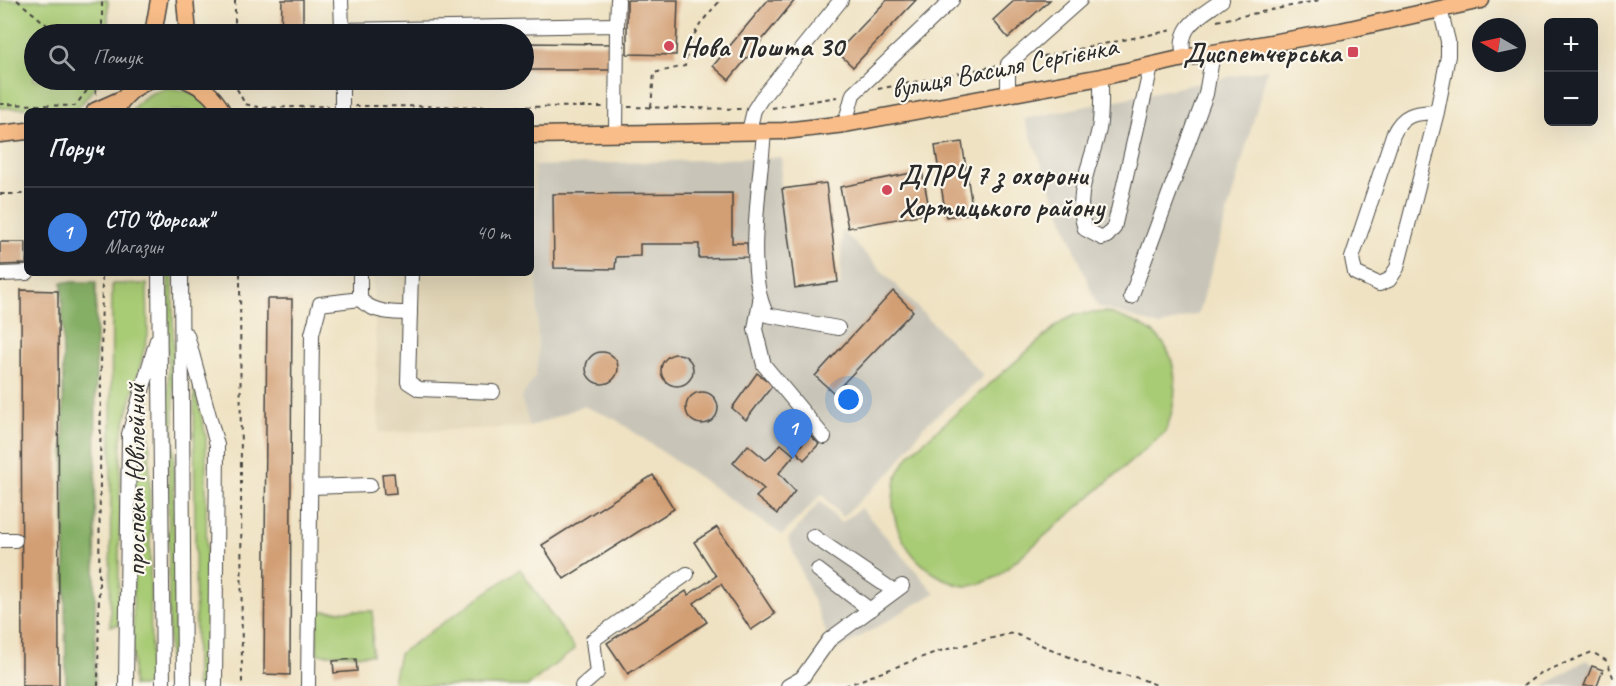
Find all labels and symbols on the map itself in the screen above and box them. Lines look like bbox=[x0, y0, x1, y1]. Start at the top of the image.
north arrow bbox=[1472, 18, 1526, 72]
street label: вулиця Василя Сергієнка bbox=[888, 28, 1122, 106]
place label: Нова Пошта 30 bbox=[681, 29, 847, 64]
place label: Диспетчерська bbox=[1183, 35, 1344, 70]
marker: Нова Пошта 30 bbox=[662, 39, 676, 53]
marker: Диспетчерська bbox=[1346, 45, 1360, 59]
place label: ДПРЧ 7 з охорони Хортицького району bbox=[899, 157, 1107, 225]
marker: ДПРЧ 7 з охорони Хортицького району bbox=[880, 183, 894, 197]
street label: проспект Ювілейний bbox=[118, 382, 153, 577]
your location bbox=[834, 385, 863, 414]
pin: 1 bbox=[774, 410, 812, 459]

